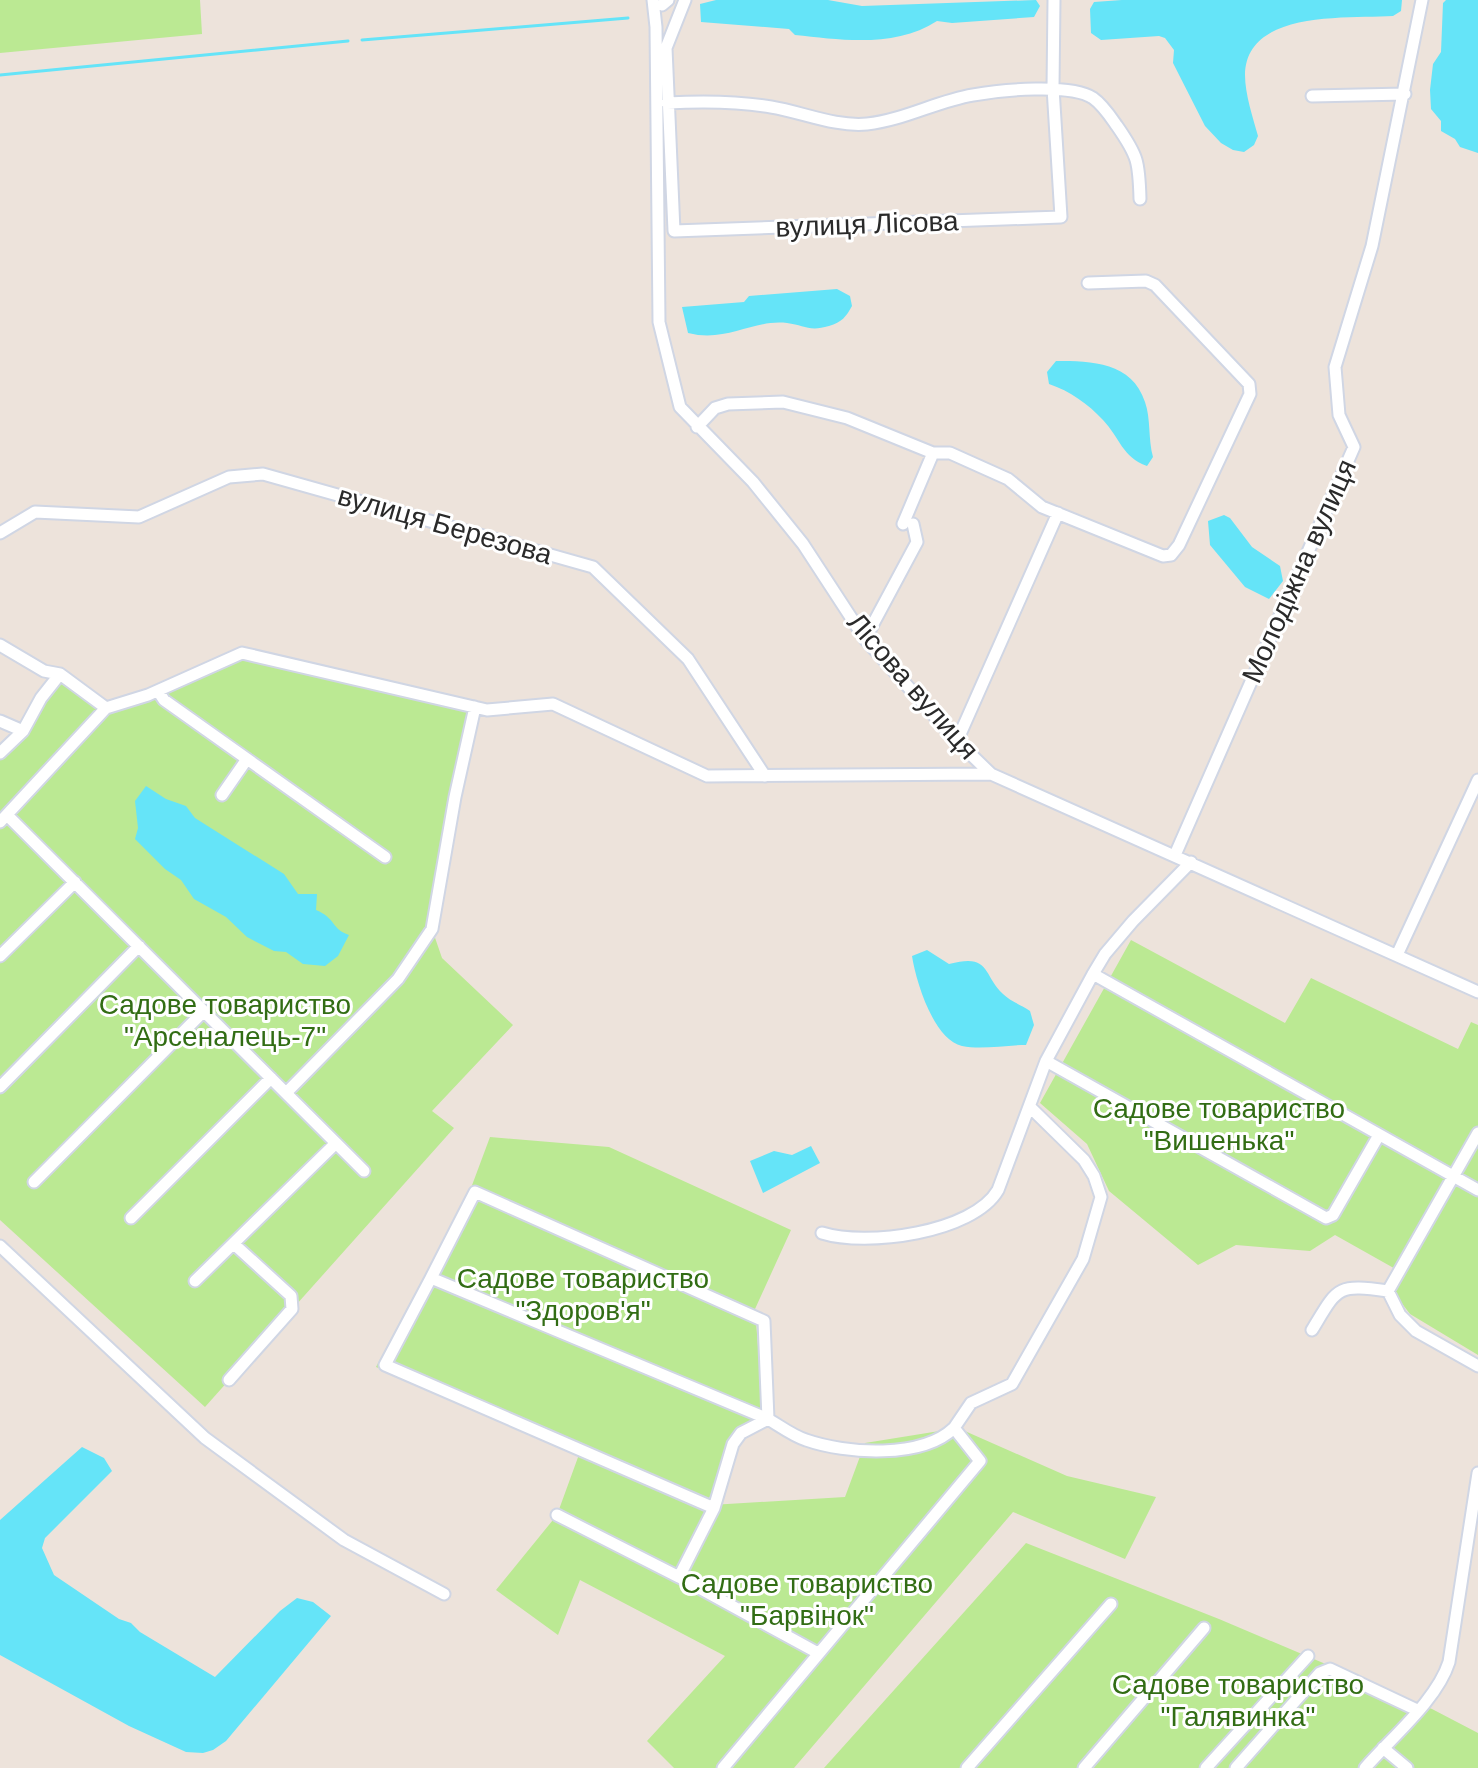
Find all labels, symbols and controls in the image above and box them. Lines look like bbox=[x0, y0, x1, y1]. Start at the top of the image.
street label: вулиця Лісова bbox=[775, 205, 960, 243]
street label: Молодіжна вулиця bbox=[1236, 455, 1362, 687]
street label: вулиця Березова bbox=[334, 480, 556, 571]
street label: Лісова вулиця bbox=[841, 607, 985, 765]
park label: Садове товариство "Арсеналець-7" bbox=[99, 989, 351, 1052]
park label: Садове товариство "Вишенька" bbox=[1093, 1093, 1345, 1156]
park label: Садове товариство "Здоров'я" bbox=[457, 1263, 709, 1326]
park label: Садове товариство "Барвінок" bbox=[681, 1568, 933, 1631]
park label: Садове товариство "Галявинка" bbox=[1112, 1669, 1364, 1732]

